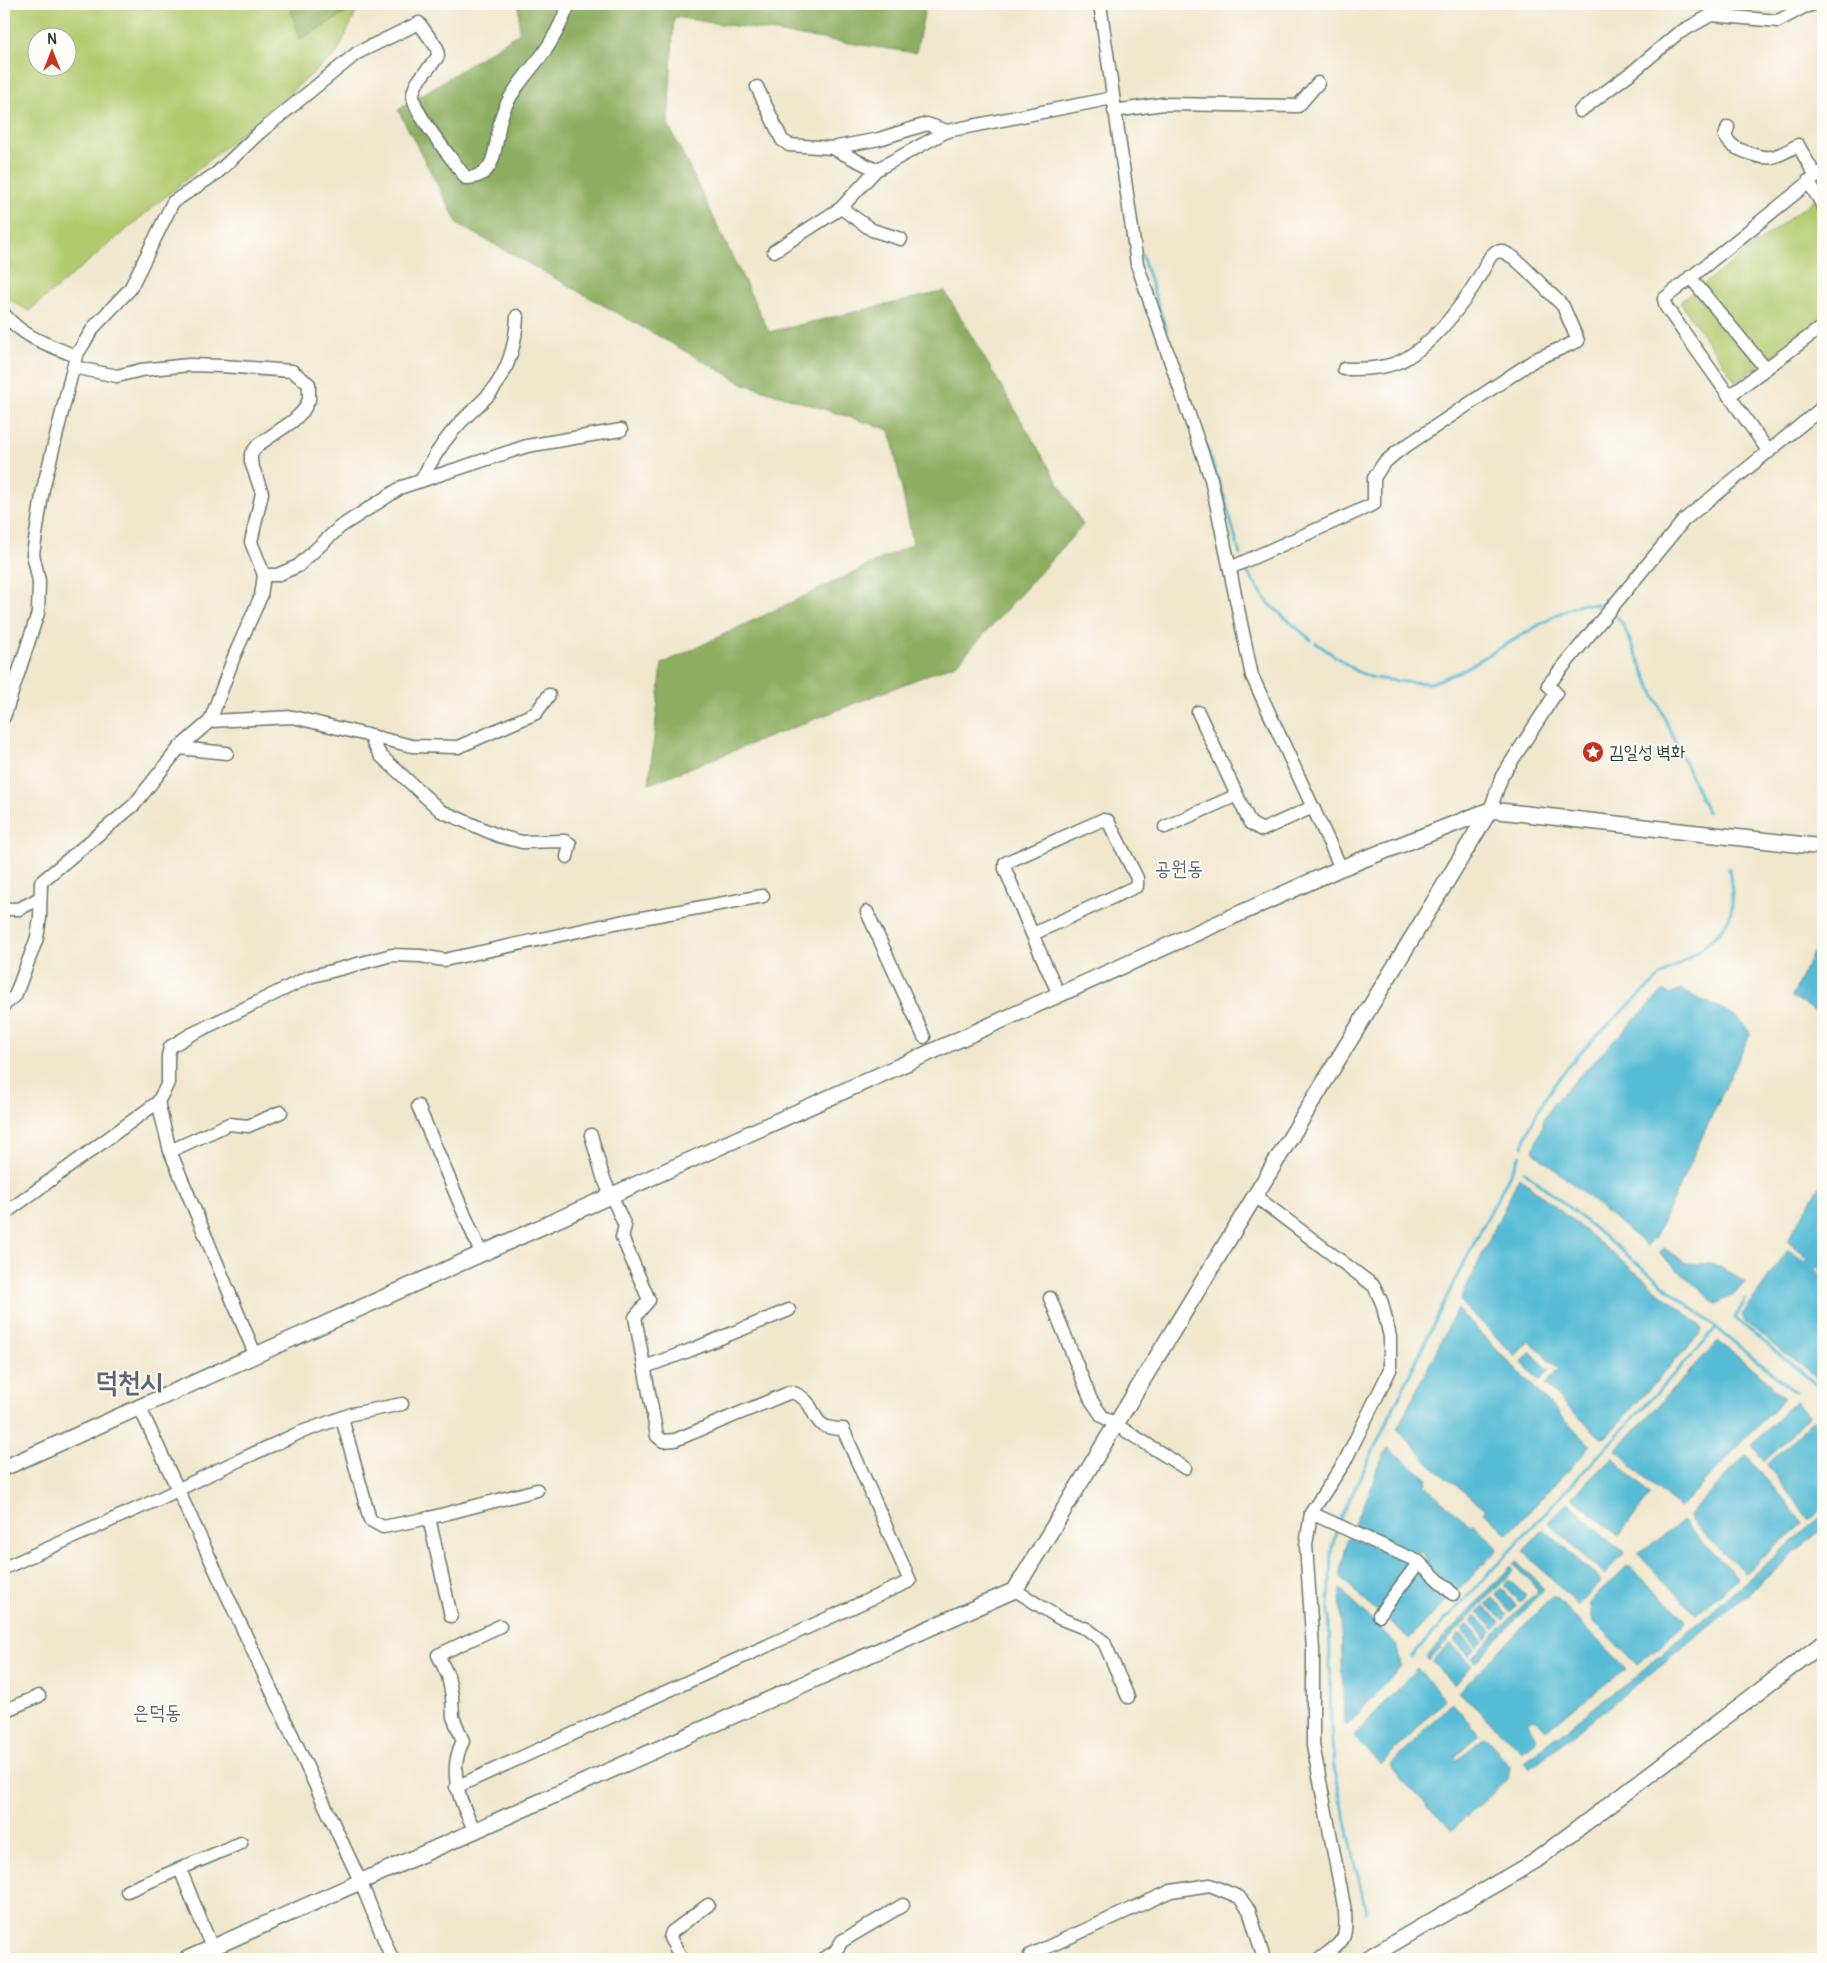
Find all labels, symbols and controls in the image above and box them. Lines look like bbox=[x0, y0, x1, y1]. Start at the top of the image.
north arrow bbox=[28, 28, 78, 78]
text: N bbox=[47, 31, 57, 48]
place icon: 김일성 벽화 bbox=[1581, 740, 1605, 764]
place label: 김일성 벽화 bbox=[1609, 741, 1686, 764]
district label: 공원동 bbox=[1155, 856, 1203, 881]
district label: 덕천시 bbox=[95, 1365, 163, 1400]
district label: 은덕동 bbox=[133, 1700, 181, 1725]

